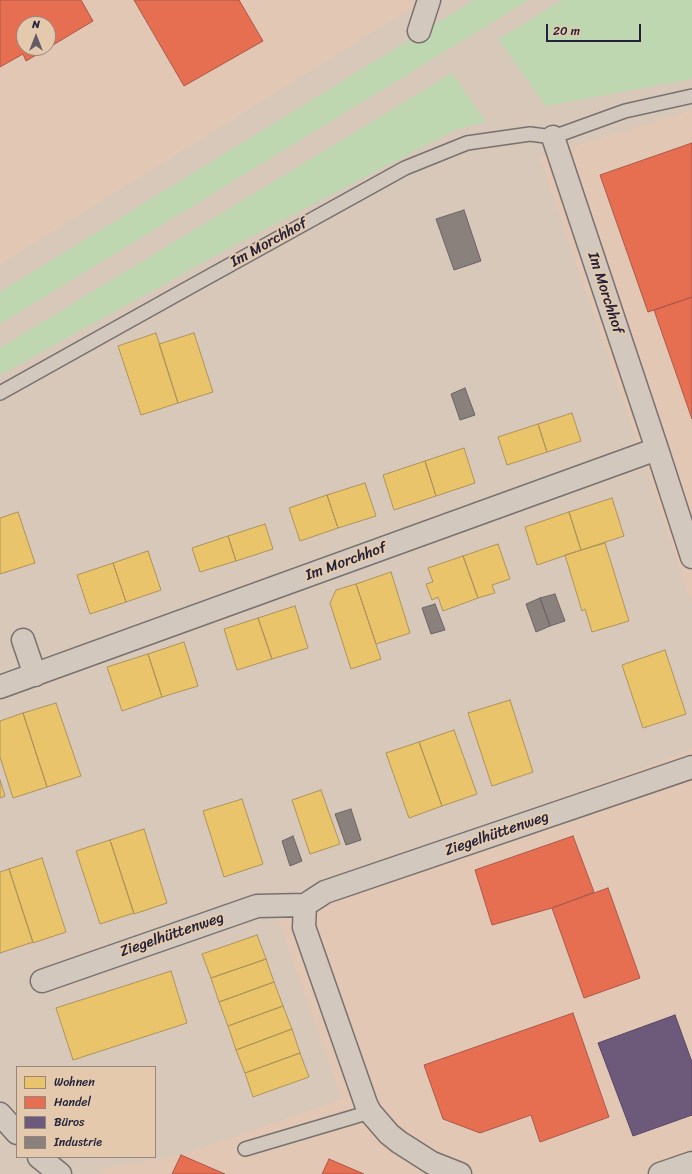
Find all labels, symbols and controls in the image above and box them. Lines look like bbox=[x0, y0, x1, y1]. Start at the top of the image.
text: N bbox=[32, 15, 40, 34]
north arrow bbox=[16, 16, 56, 56]
scale bar bbox=[548, 16, 643, 42]
text: 20 m bbox=[553, 20, 580, 42]
street label: Im Morchhof bbox=[228, 215, 310, 271]
street label: Im Morchhof bbox=[583, 250, 627, 336]
street label: Im Morchhof bbox=[303, 539, 389, 585]
street label: Ziegelhüttenweg bbox=[443, 808, 551, 860]
street label: Ziegelhüttenweg bbox=[118, 909, 226, 961]
legend bbox=[16, 1066, 156, 1158]
text: Wohnen bbox=[54, 1071, 95, 1093]
text: Handel bbox=[54, 1091, 91, 1113]
text: Büros bbox=[54, 1111, 85, 1133]
text: Industrie bbox=[54, 1131, 102, 1153]

